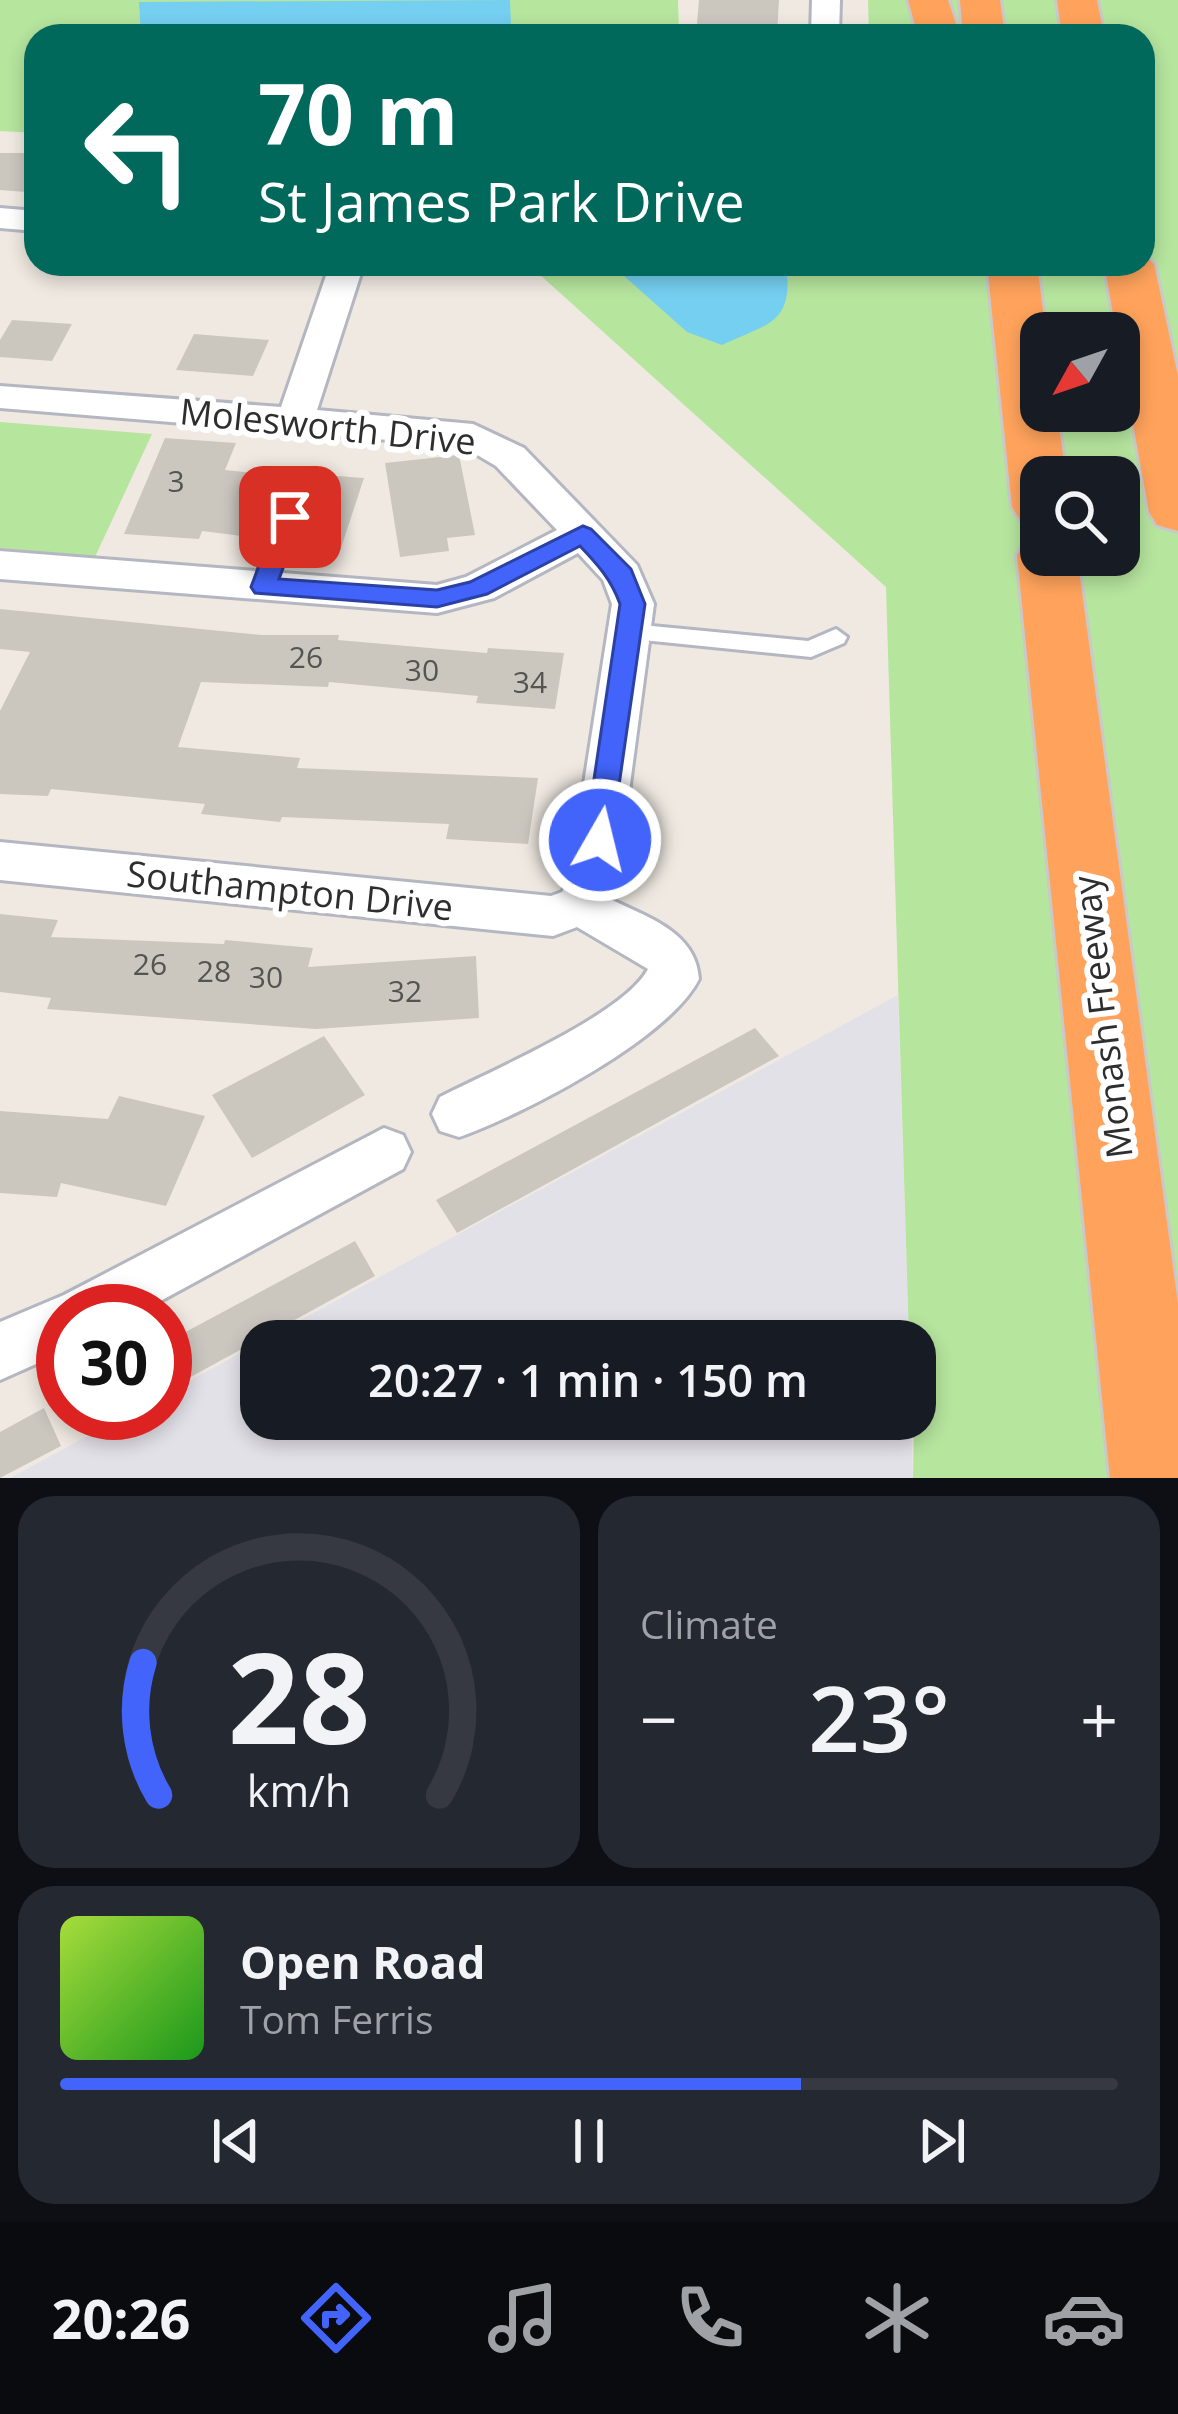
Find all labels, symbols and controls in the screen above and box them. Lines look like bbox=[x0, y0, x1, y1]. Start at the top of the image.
text: 70 m bbox=[258, 55, 458, 170]
icon: left bbox=[60, 72, 216, 228]
text: St James Park Drive bbox=[258, 164, 745, 238]
north arrow bbox=[1020, 312, 1140, 432]
map controls bbox=[1020, 312, 1140, 576]
street label: Molesworth Drive bbox=[178, 386, 478, 466]
button: search bbox=[1020, 456, 1140, 576]
house number: 3 bbox=[167, 460, 185, 501]
pin bbox=[239, 466, 341, 568]
icon: arrive bbox=[257, 484, 323, 550]
house number: 26 bbox=[289, 636, 323, 677]
house number: 30 bbox=[405, 649, 439, 690]
house number: 34 bbox=[513, 661, 547, 702]
position arrow bbox=[537, 777, 663, 903]
street label: Southampton Drive bbox=[124, 849, 456, 931]
street label: Monash Freeway bbox=[1060, 872, 1144, 1161]
house number: 26 bbox=[133, 943, 167, 984]
house number: 28 bbox=[197, 950, 231, 991]
house number: 30 bbox=[249, 956, 283, 997]
house number: 32 bbox=[388, 970, 422, 1011]
speed limit sign: 30 bbox=[36, 1284, 192, 1440]
text: 20:27 · 1 min · 150 m bbox=[368, 1349, 808, 1410]
text: Climate bbox=[640, 1597, 778, 1650]
text: 28 bbox=[228, 1611, 370, 1781]
text: 23° bbox=[808, 1656, 950, 1778]
text: − bbox=[640, 1673, 678, 1763]
text: + bbox=[1080, 1673, 1118, 1763]
text: km/h bbox=[247, 1761, 351, 1820]
text: Open Road bbox=[240, 1931, 485, 1992]
text: Tom Ferris bbox=[240, 1992, 434, 2045]
icon: previous bbox=[203, 2108, 269, 2174]
icon: pause bbox=[556, 2108, 622, 2174]
icon: next bbox=[909, 2108, 975, 2174]
icon: directions bbox=[294, 2276, 378, 2360]
icon: music bbox=[481, 2276, 565, 2360]
icon: phone bbox=[668, 2276, 752, 2360]
icon: climate bbox=[855, 2276, 939, 2360]
icon: car bbox=[1042, 2276, 1126, 2360]
text: 20:26 bbox=[52, 2281, 190, 2355]

